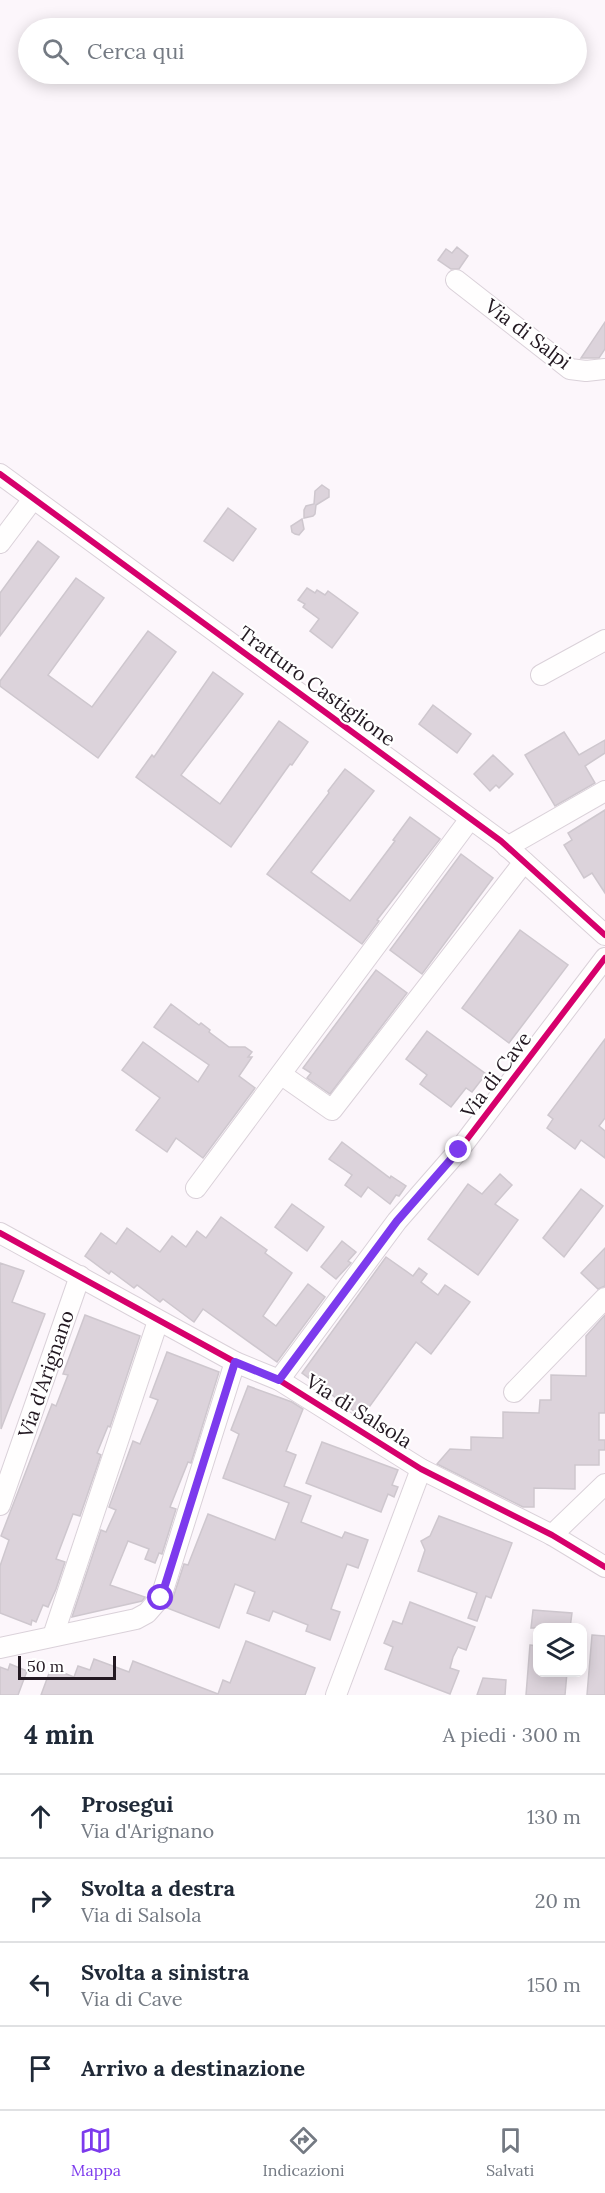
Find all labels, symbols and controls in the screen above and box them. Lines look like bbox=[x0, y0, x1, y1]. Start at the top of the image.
search box bbox=[18, 18, 587, 84]
icon: search bbox=[39, 35, 72, 68]
text: Cerca qui bbox=[87, 37, 184, 65]
street label: Via di Salpi bbox=[479, 292, 576, 374]
street label: Tratturo Castiglione bbox=[234, 620, 401, 751]
street label: Via di Cave bbox=[454, 1026, 536, 1124]
route end bbox=[445, 1136, 471, 1162]
street label: Via d'Arignano bbox=[12, 1307, 79, 1442]
street label: Via di Salsola bbox=[301, 1367, 417, 1453]
route start bbox=[147, 1584, 173, 1610]
map controls bbox=[533, 1623, 587, 1677]
button: layers bbox=[533, 1623, 587, 1677]
scale bar bbox=[18, 1653, 116, 1680]
text: 50 m bbox=[27, 1656, 64, 1676]
text: 4 min bbox=[24, 1718, 94, 1751]
text: A piedi · 300 m bbox=[443, 1722, 581, 1747]
text: Prosegui bbox=[81, 1790, 173, 1818]
icon: ahead bbox=[24, 1800, 57, 1833]
text: 130 m bbox=[527, 1804, 581, 1829]
text: Via d'Arignano bbox=[81, 1818, 214, 1843]
text: Svolta a destra bbox=[81, 1874, 235, 1902]
icon: right bbox=[24, 1884, 57, 1917]
text: 20 m bbox=[535, 1888, 581, 1913]
text: Via di Salsola bbox=[81, 1902, 202, 1927]
text: Svolta a sinistra bbox=[81, 1958, 249, 1986]
icon: left bbox=[24, 1968, 57, 2001]
text: 150 m bbox=[527, 1972, 581, 1997]
text: Via di Cave bbox=[81, 1986, 183, 2011]
icon: arrive bbox=[24, 2052, 57, 2085]
text: Arrivo a destinazione bbox=[81, 2054, 305, 2082]
tab: Mappa bbox=[71, 2124, 121, 2180]
tab: Indicazioni bbox=[262, 2124, 344, 2180]
tab: Salvati bbox=[486, 2124, 534, 2180]

